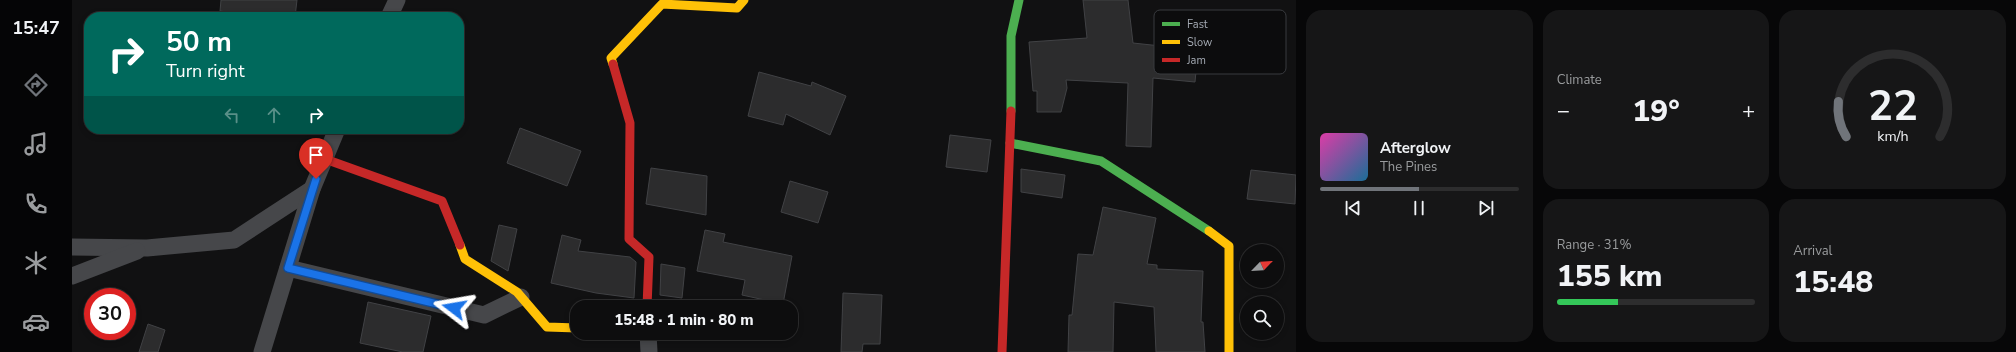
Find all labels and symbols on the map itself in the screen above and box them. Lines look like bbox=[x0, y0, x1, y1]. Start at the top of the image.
legend bbox=[1154, 10, 1286, 74]
text: Fast bbox=[1187, 17, 1208, 32]
text: Slow bbox=[1187, 35, 1212, 50]
text: Jam bbox=[1186, 53, 1206, 68]
pin bbox=[299, 138, 333, 179]
north arrow bbox=[1240, 244, 1284, 288]
position arrow bbox=[433, 287, 475, 329]
speed limit sign: 30 bbox=[84, 288, 136, 340]

